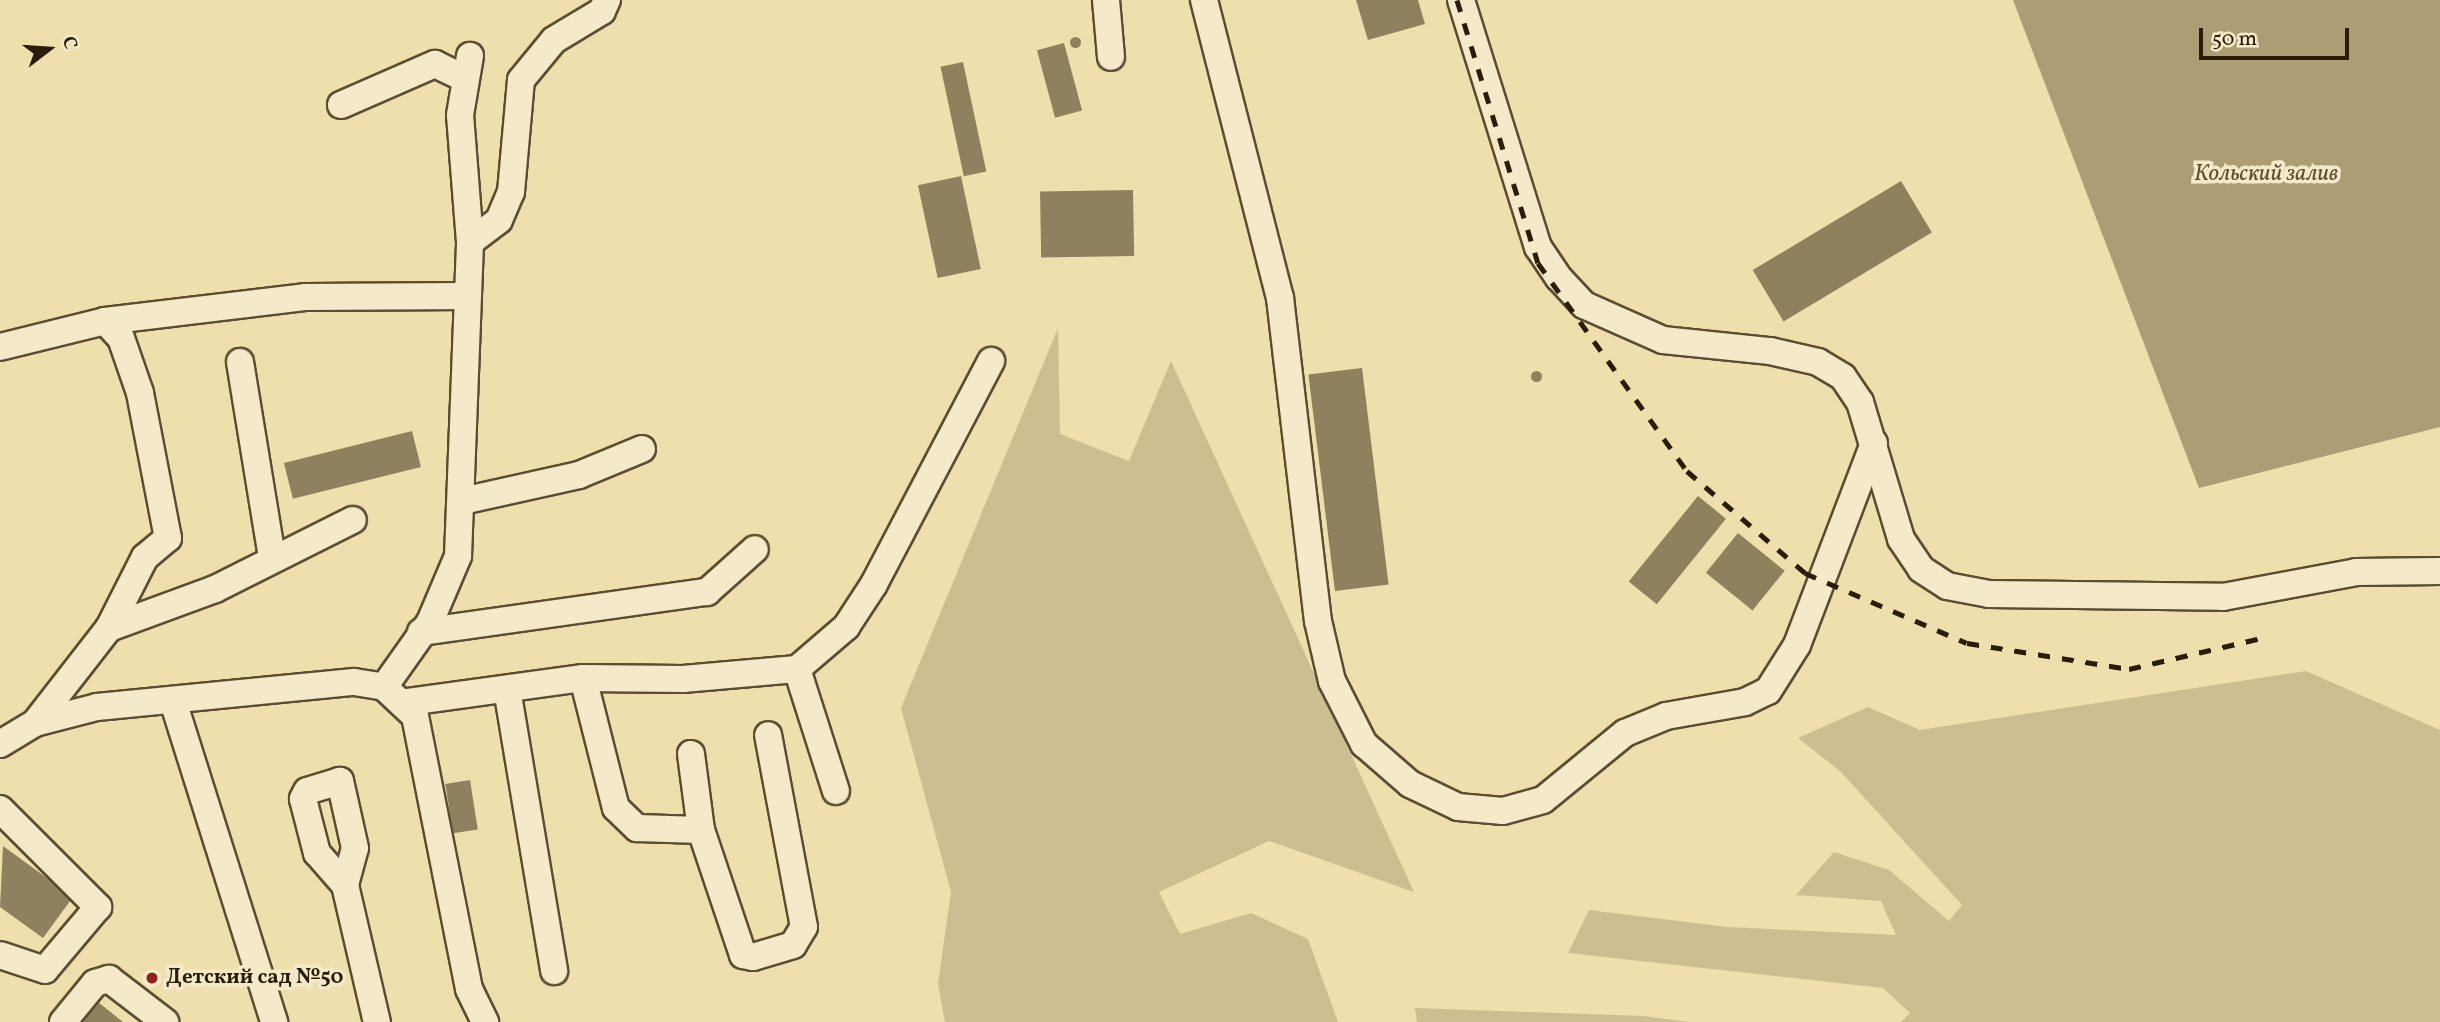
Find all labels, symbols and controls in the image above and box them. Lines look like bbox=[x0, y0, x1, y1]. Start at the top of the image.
north arrow bbox=[14, 14, 84, 84]
scale bar bbox=[2202, 14, 2352, 58]
text: 50 m bbox=[2212, 25, 2257, 54]
text: С bbox=[55, 33, 83, 53]
water label: Кольский залив bbox=[2194, 160, 2338, 188]
place label: Детский сад №50 bbox=[166, 965, 343, 991]
marker: Детский сад №50 bbox=[144, 970, 160, 986]

